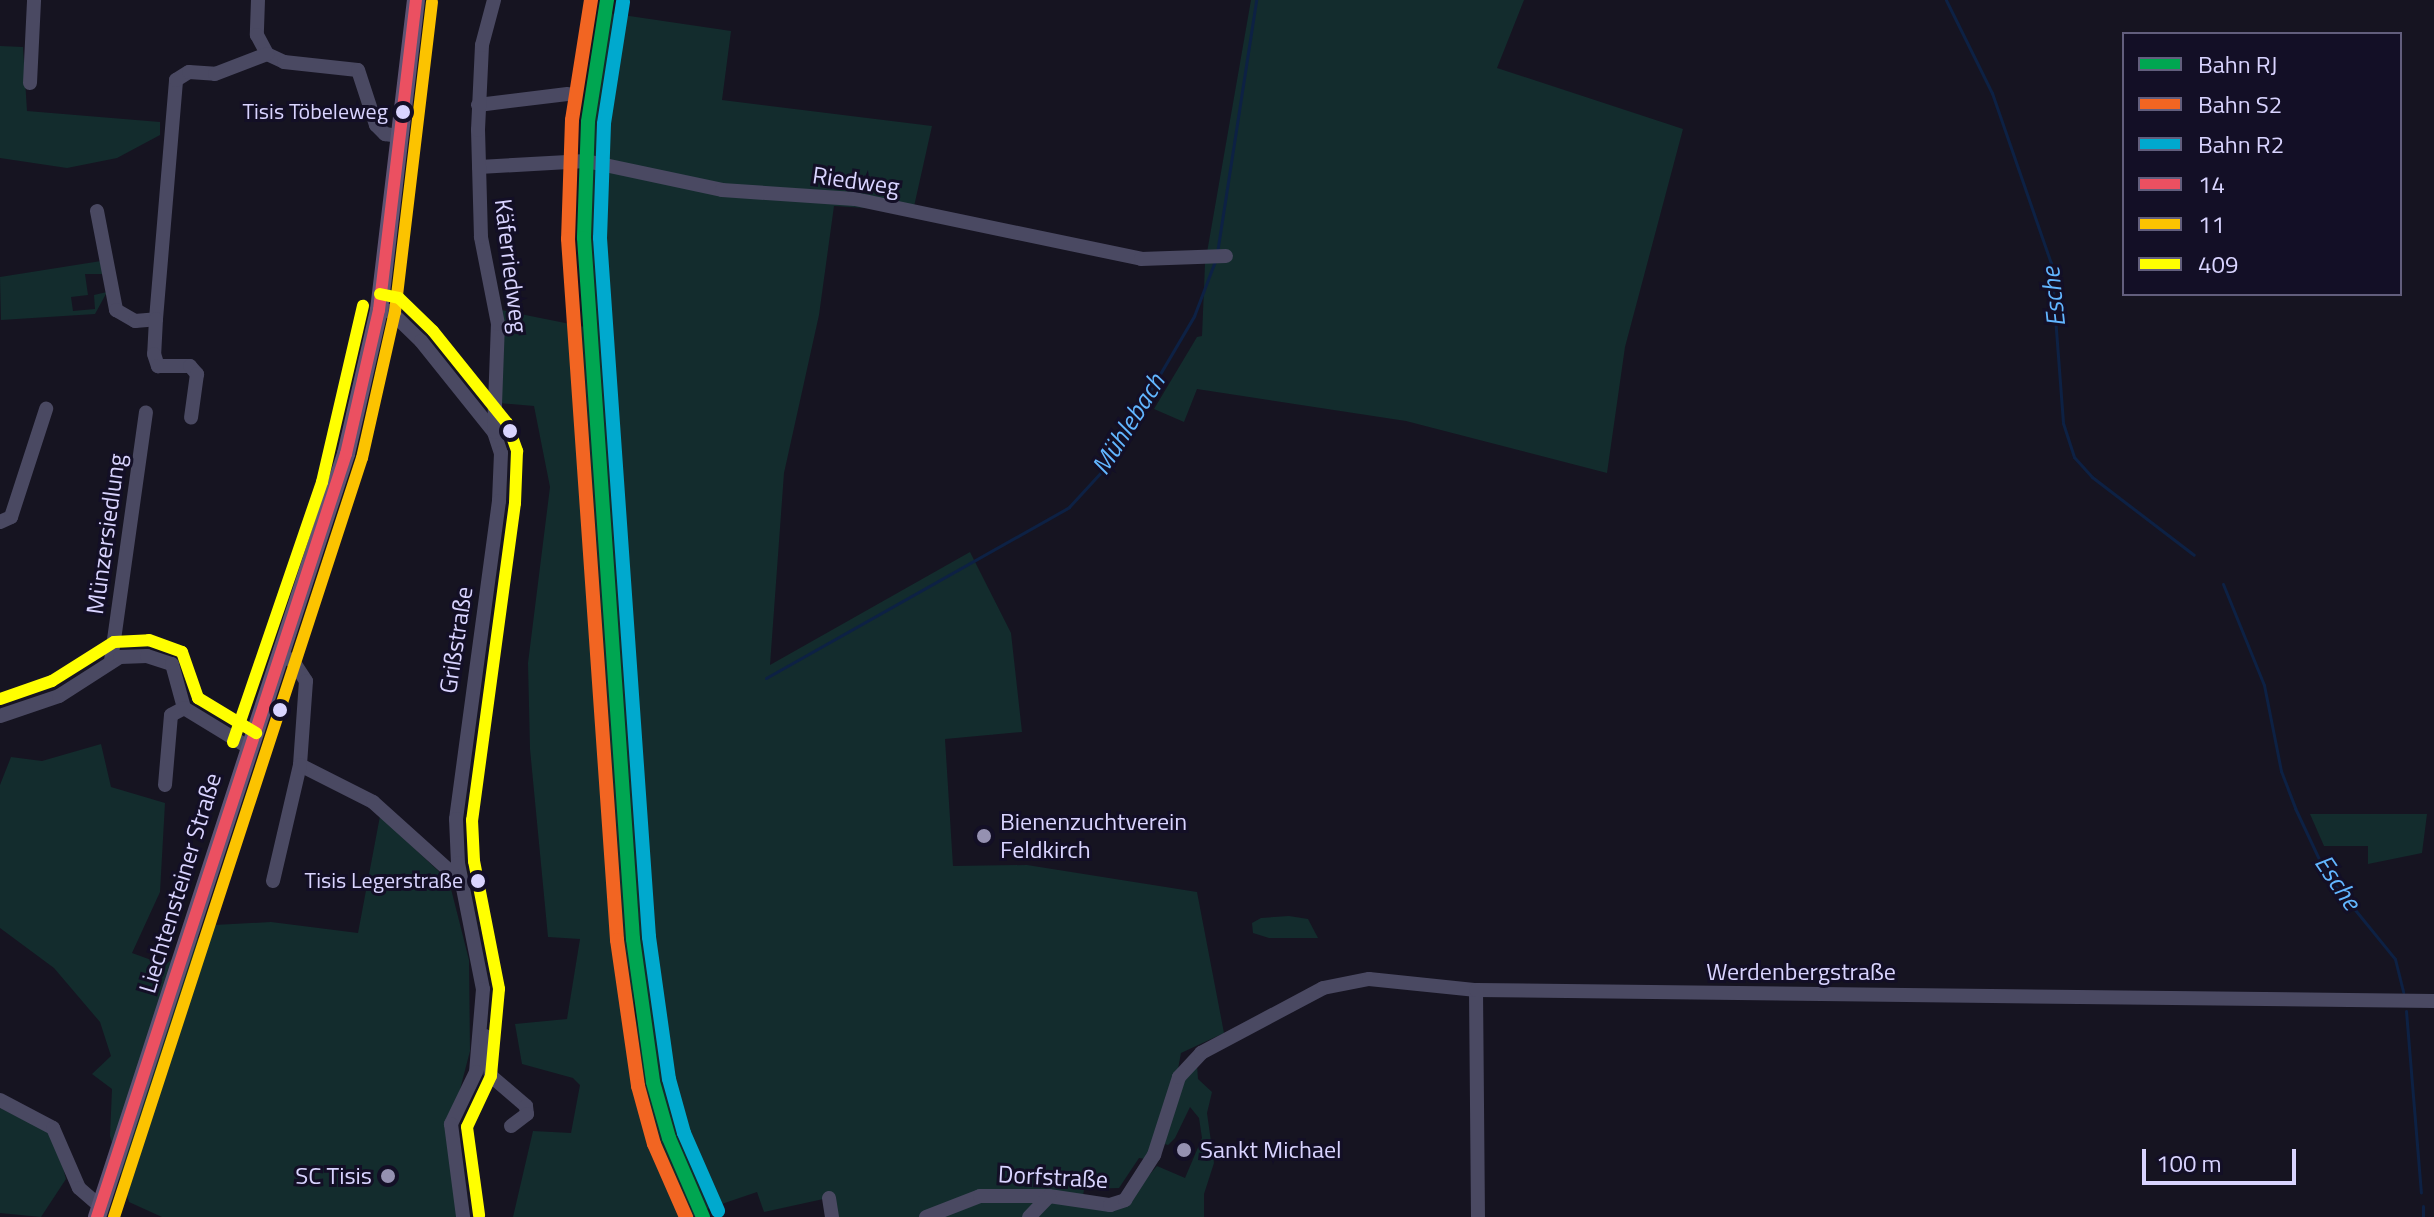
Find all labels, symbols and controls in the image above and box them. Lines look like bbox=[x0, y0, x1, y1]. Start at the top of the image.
legend bbox=[2122, 32, 2402, 296]
text: Bahn RJ bbox=[2198, 46, 2277, 82]
text: Bahn S2 bbox=[2198, 86, 2282, 122]
place label: Tisis Töbeleweg bbox=[242, 99, 388, 125]
marker: Tisis Töbeleweg bbox=[395, 104, 411, 120]
text: Bahn R2 bbox=[2198, 126, 2284, 162]
street label: Riedweg bbox=[811, 161, 901, 201]
text: 14 bbox=[2198, 166, 2225, 202]
street label: Käferriedweg bbox=[488, 197, 534, 335]
text: 11 bbox=[2198, 206, 2225, 242]
text: 409 bbox=[2198, 246, 2238, 282]
water label: Esche bbox=[2034, 266, 2072, 328]
water label: Mühlebach bbox=[1085, 368, 1171, 480]
unlabelled marker bbox=[502, 423, 518, 439]
street label: Münzersiedlung bbox=[80, 452, 132, 616]
street label: Grißstraße bbox=[433, 584, 479, 696]
unlabelled marker bbox=[272, 702, 288, 718]
street label: Liechtensteiner Straße bbox=[133, 769, 227, 997]
place label: Bienenzuchtverein Feldkirch bbox=[1000, 808, 1187, 864]
marker: Bienenzuchtverein Feldkirch bbox=[975, 827, 993, 845]
water label: Esche bbox=[2308, 848, 2368, 916]
place label: Tisis Legerstraße bbox=[305, 868, 463, 894]
marker: Tisis Legerstraße bbox=[470, 873, 486, 889]
street label: Werdenbergstraße bbox=[1706, 958, 1896, 986]
scale bar bbox=[2146, 1133, 2300, 1183]
place label: Sankt Michael bbox=[1200, 1136, 1342, 1164]
marker: Sankt Michael bbox=[1175, 1141, 1193, 1159]
text: 100 m bbox=[2156, 1145, 2222, 1181]
street label: Dorfstraße bbox=[997, 1160, 1109, 1194]
place label: SC Tisis bbox=[295, 1162, 372, 1190]
marker: SC Tisis bbox=[379, 1167, 397, 1185]

